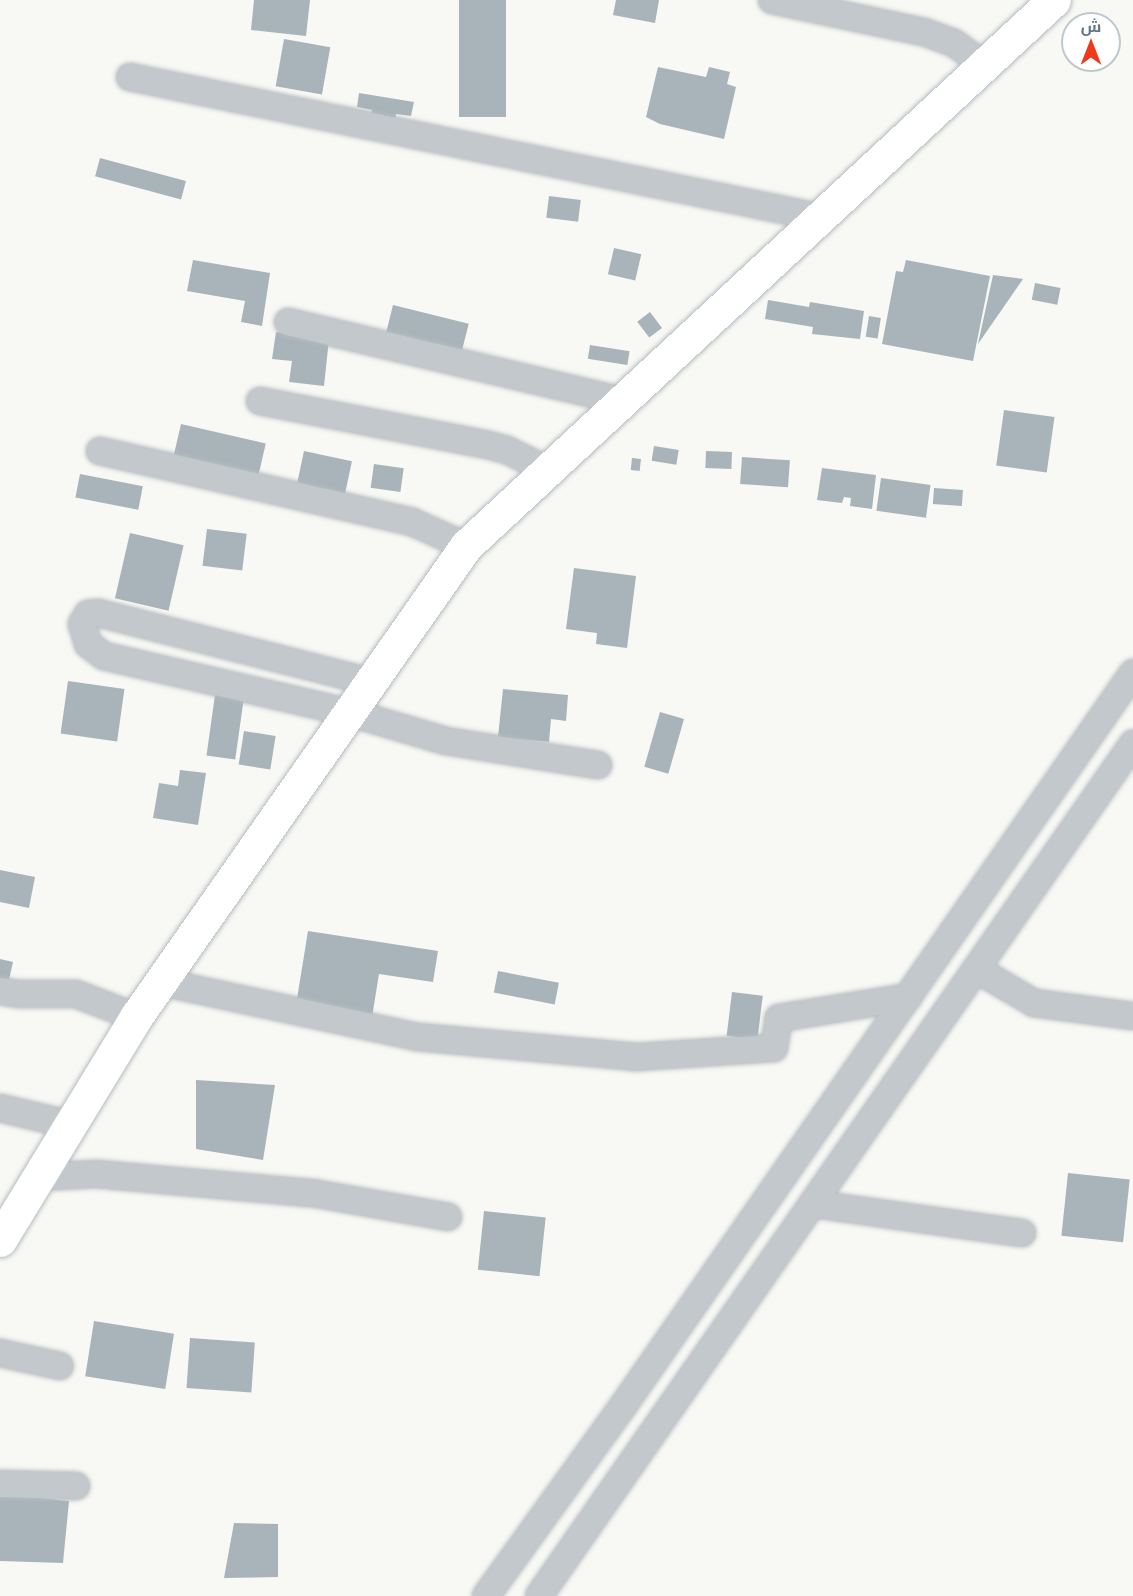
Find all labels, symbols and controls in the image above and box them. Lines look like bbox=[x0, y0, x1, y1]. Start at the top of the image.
north arrow bbox=[1061, 12, 1121, 72]
text: ش bbox=[1081, 15, 1101, 37]

